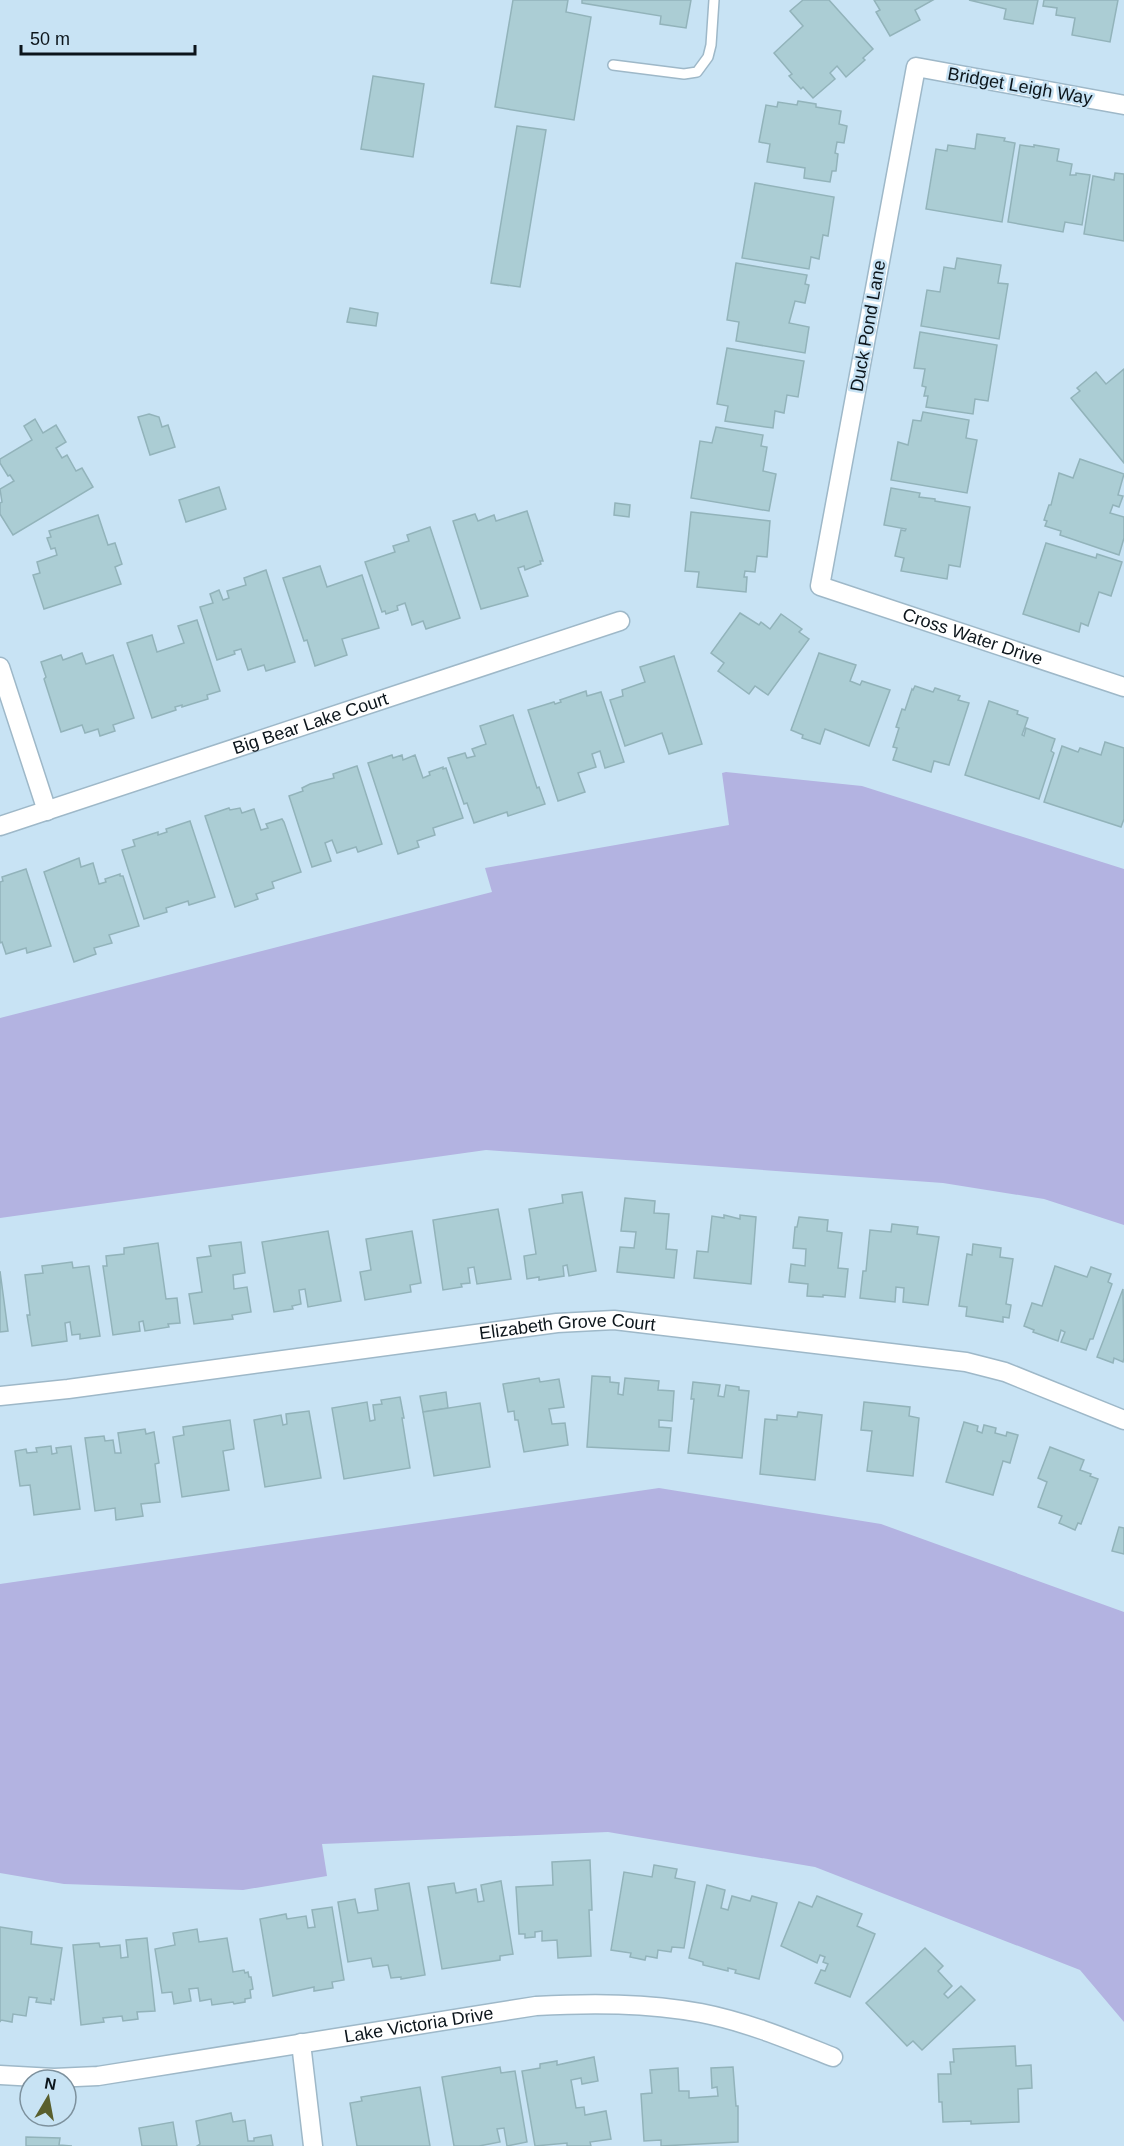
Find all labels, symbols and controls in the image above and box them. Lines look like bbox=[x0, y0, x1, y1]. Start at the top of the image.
scale bar bbox=[21, 18, 195, 56]
text: 50 m bbox=[30, 29, 70, 49]
street label: Bridget Leigh Way bbox=[946, 63, 1094, 109]
street label: Duck Pond Lane bbox=[847, 259, 889, 393]
street label: Cross Water Drive bbox=[900, 604, 1045, 669]
street label: Big Bear Lake Court bbox=[230, 688, 391, 758]
street label: Elizabeth Grove Court bbox=[478, 1310, 657, 1343]
street label: Lake Victoria Drive bbox=[343, 2003, 495, 2047]
north arrow bbox=[18, 2068, 78, 2128]
text: N bbox=[43, 2074, 58, 2093]

